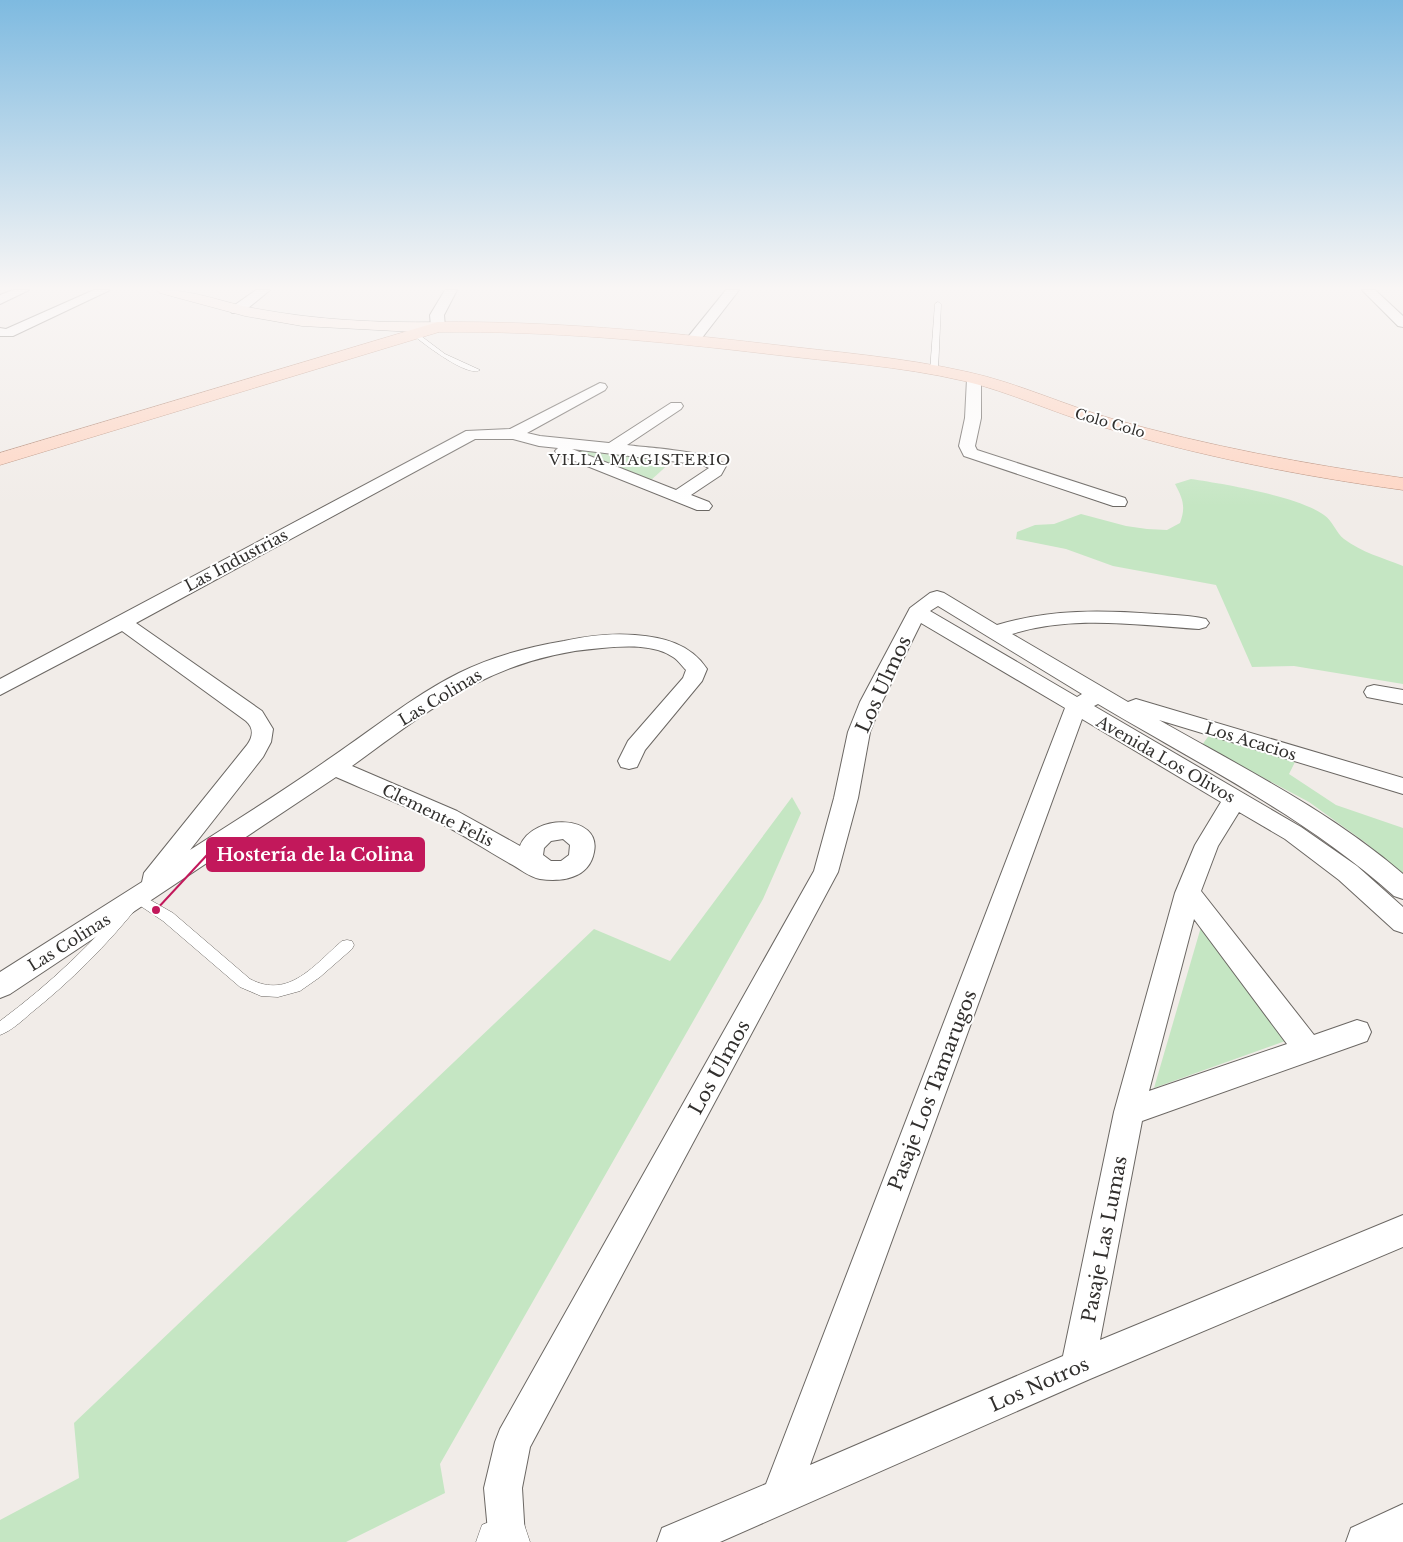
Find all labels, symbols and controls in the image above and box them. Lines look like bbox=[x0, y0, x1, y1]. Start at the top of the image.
street label: Colo Colo bbox=[1073, 404, 1147, 442]
district label: VILLA MAGISTERIO bbox=[548, 450, 731, 469]
street label: Las Industrias bbox=[181, 524, 291, 596]
street label: Los Ulmos bbox=[851, 632, 916, 736]
street label: Las Colinas bbox=[395, 664, 485, 730]
street label: Avenida Los Olivos bbox=[1092, 711, 1239, 807]
street label: Los Acacios bbox=[1203, 718, 1299, 764]
street label: Clemente Felis bbox=[379, 779, 497, 851]
callout: Hostería de la Colina bbox=[207, 838, 424, 871]
text: Hostería de la Colina bbox=[216, 844, 414, 866]
street label: Las Colinas bbox=[24, 909, 114, 975]
street label: Pasaje Los Tamarugos bbox=[884, 987, 981, 1194]
street label: Los Ulmos bbox=[684, 1016, 755, 1118]
street label: Pasaje Las Lumas bbox=[1077, 1154, 1132, 1324]
street label: Los Notros bbox=[986, 1352, 1092, 1417]

